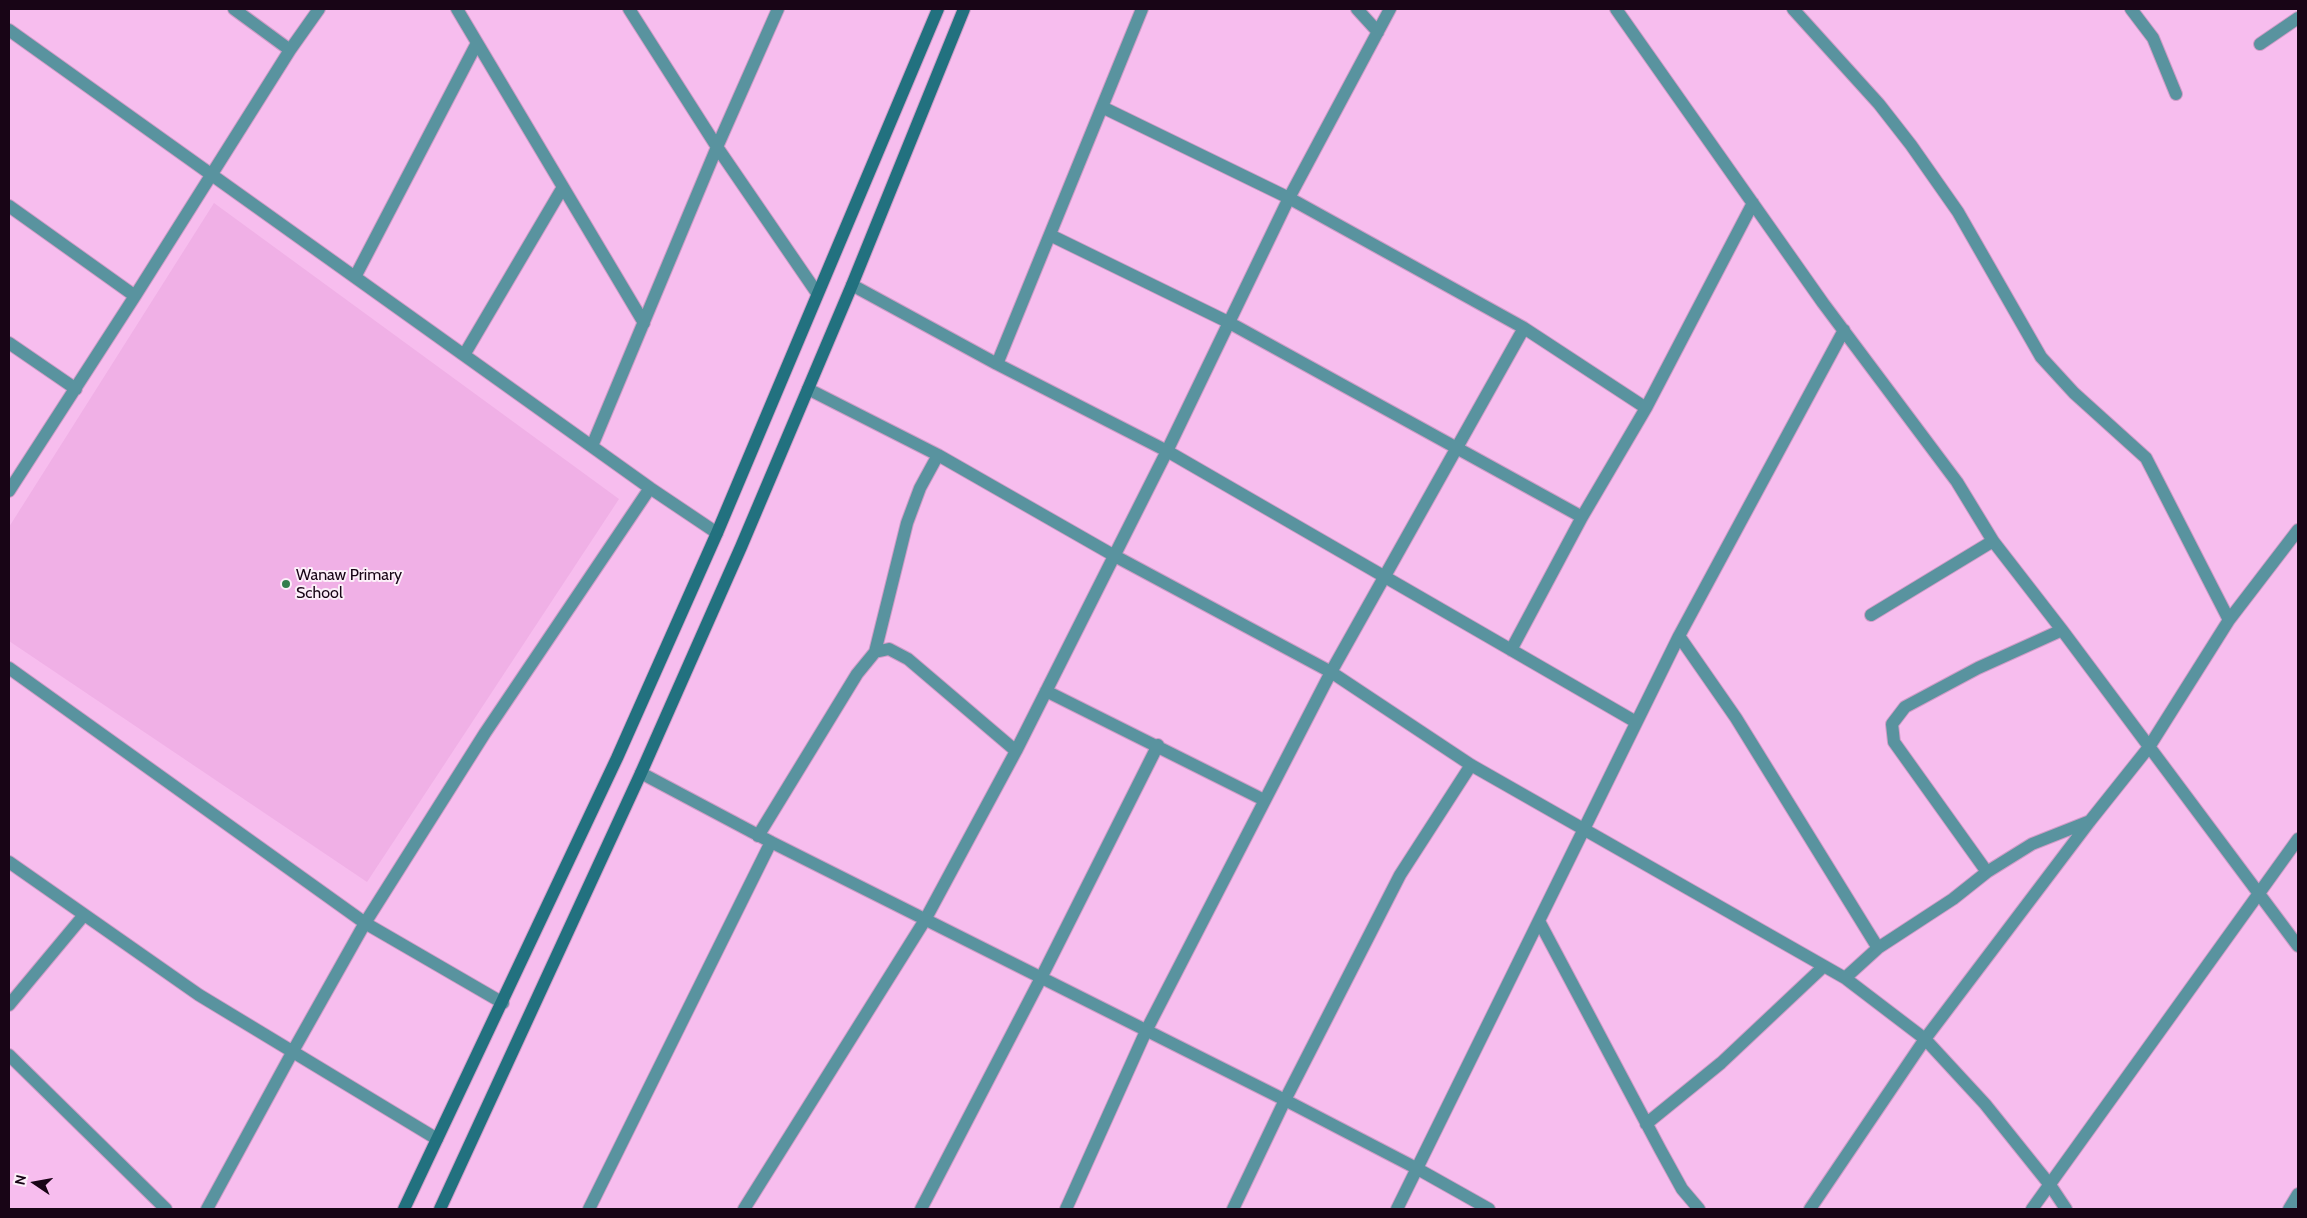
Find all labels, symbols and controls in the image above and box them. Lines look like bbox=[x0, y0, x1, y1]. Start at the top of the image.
place label: Wanaw Primary School bbox=[296, 565, 402, 603]
marker: Wanaw Primary School bbox=[280, 578, 292, 590]
north arrow bbox=[10, 1158, 60, 1208]
text: N bbox=[10, 1173, 30, 1187]

